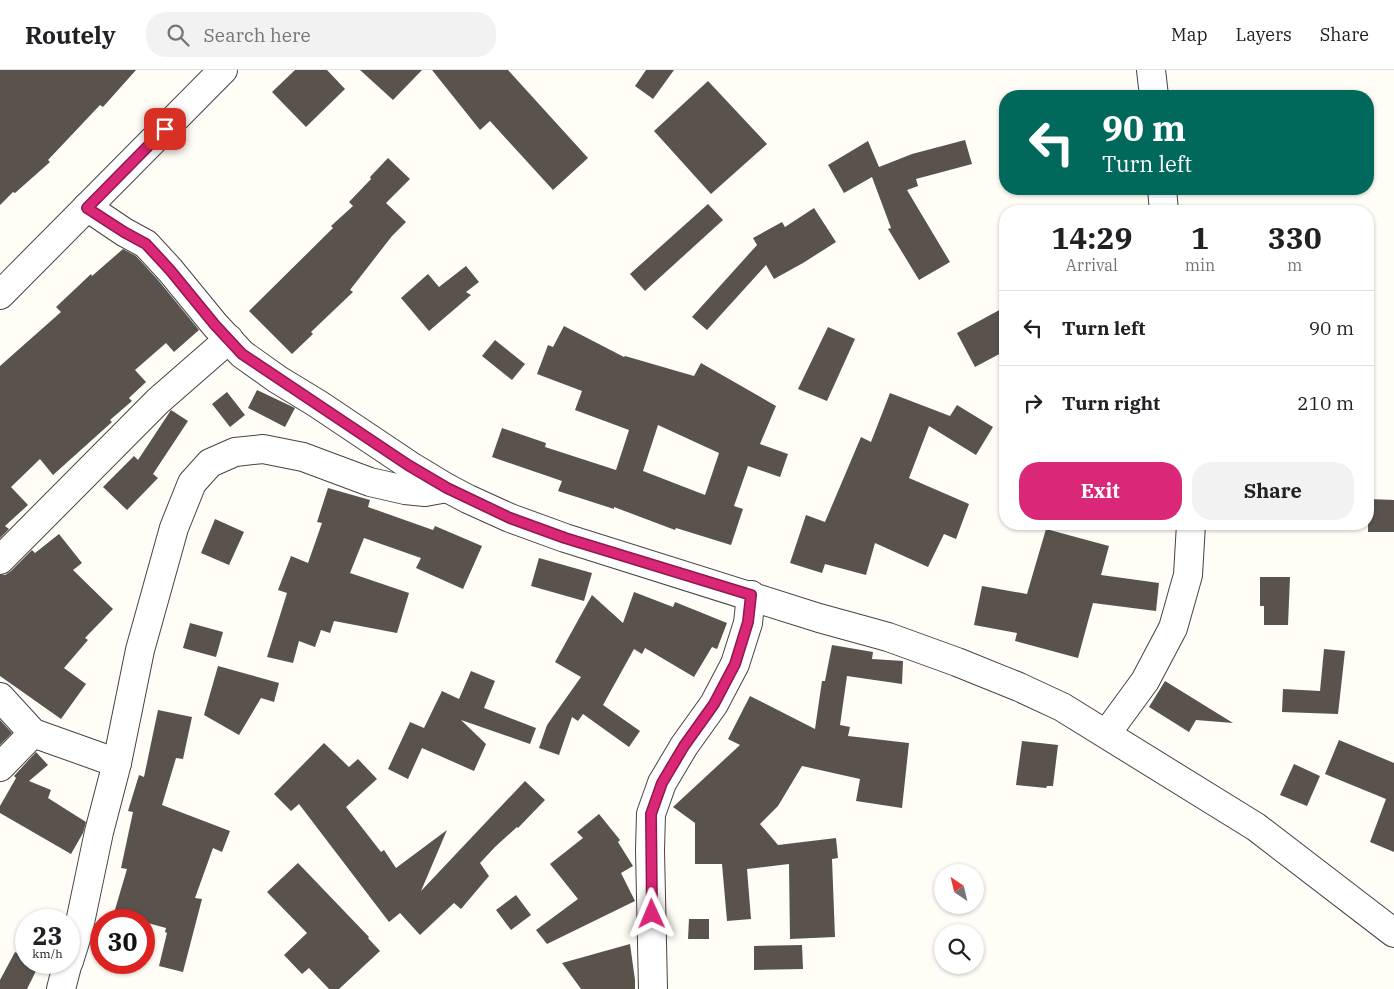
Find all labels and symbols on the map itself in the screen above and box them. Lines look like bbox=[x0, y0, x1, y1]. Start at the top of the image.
pin bbox=[144, 108, 186, 150]
north arrow bbox=[934, 864, 984, 914]
position arrow bbox=[625, 887, 677, 939]
speed limit sign: 30 bbox=[90, 909, 155, 974]

